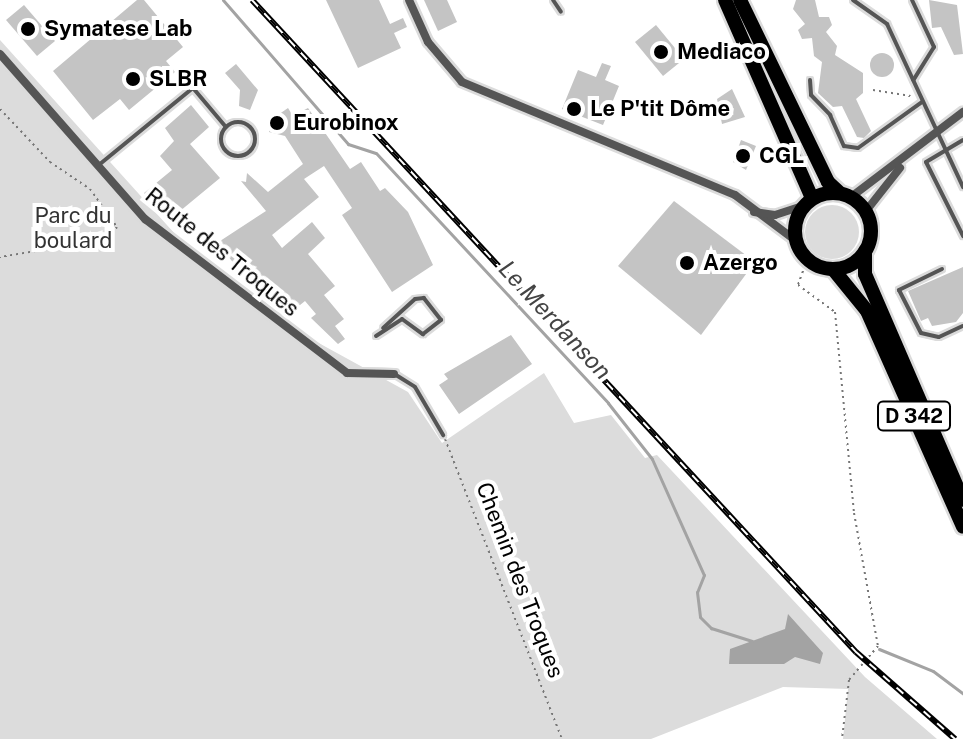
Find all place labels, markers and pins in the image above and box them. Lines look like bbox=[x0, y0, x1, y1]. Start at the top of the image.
place label: Symatese Lab bbox=[44, 16, 192, 42]
marker: Symatese Lab bbox=[19, 20, 37, 38]
place label: Mediaco bbox=[677, 39, 766, 65]
marker: Mediaco bbox=[652, 43, 670, 61]
place label: SLBR bbox=[149, 66, 208, 92]
marker: SLBR bbox=[124, 70, 142, 88]
place label: Le P'tit Dôme bbox=[590, 96, 730, 122]
marker: Le P'tit Dôme bbox=[565, 100, 583, 118]
place label: Eurobinox bbox=[293, 110, 399, 136]
marker: Eurobinox bbox=[268, 114, 286, 132]
place label: CGL bbox=[759, 143, 804, 169]
marker: CGL bbox=[734, 147, 752, 165]
place label: Azergo bbox=[703, 250, 778, 276]
marker: Azergo bbox=[678, 254, 696, 272]

